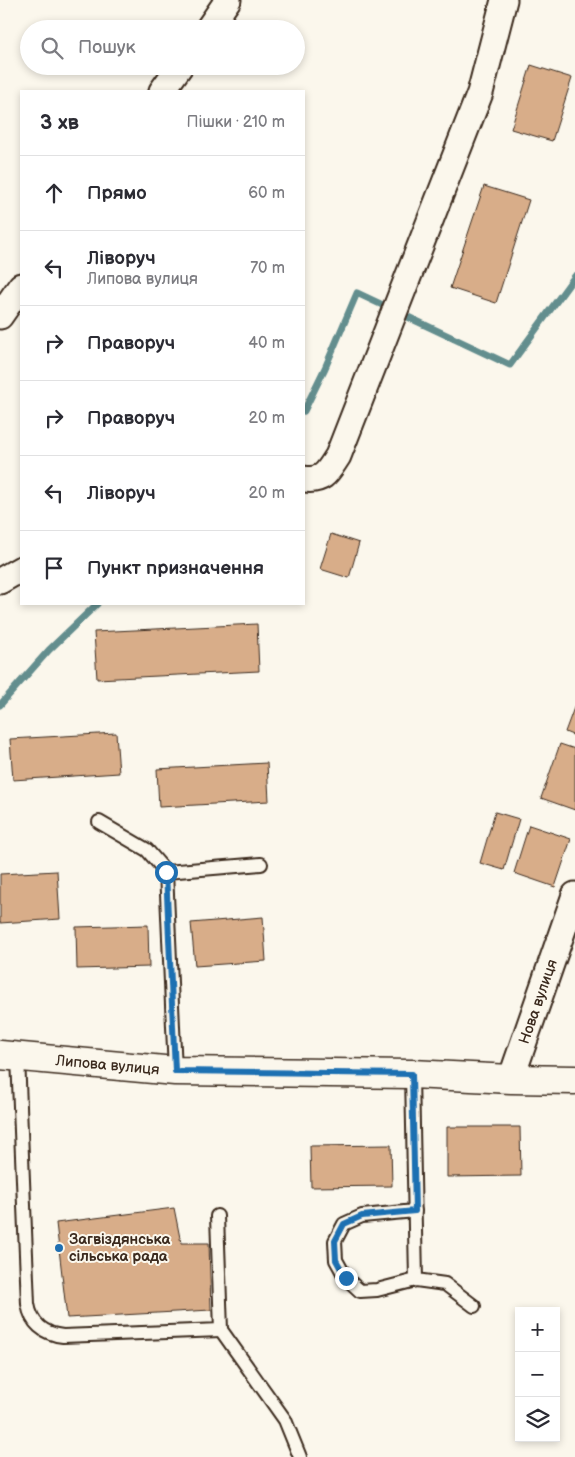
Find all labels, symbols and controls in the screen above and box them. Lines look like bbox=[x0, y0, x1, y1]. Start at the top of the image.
search box bbox=[20, 20, 305, 75]
icon: search bbox=[38, 34, 66, 62]
text: Пошук bbox=[78, 36, 136, 59]
text: 3 хв bbox=[40, 110, 79, 135]
text: Пішки · 210 m bbox=[187, 113, 285, 132]
icon: ahead bbox=[40, 179, 68, 207]
text: Прямо bbox=[87, 182, 147, 205]
text: 60 m bbox=[248, 184, 285, 203]
text: Ліворуч bbox=[87, 247, 156, 270]
icon: left bbox=[40, 254, 68, 282]
text: 70 m bbox=[250, 259, 285, 278]
text: Липова вулиця bbox=[87, 270, 198, 289]
icon: right bbox=[40, 329, 68, 357]
text: Праворуч bbox=[87, 332, 175, 355]
text: 40 m bbox=[248, 334, 285, 353]
icon: right bbox=[40, 404, 68, 432]
text: Праворуч bbox=[87, 407, 175, 430]
text: 20 m bbox=[249, 409, 285, 428]
icon: left bbox=[40, 479, 68, 507]
text: Ліворуч bbox=[87, 482, 156, 505]
text: 20 m bbox=[249, 484, 285, 503]
icon: arrive bbox=[40, 554, 68, 582]
text: Пункт призначення bbox=[87, 557, 264, 580]
route start bbox=[155, 861, 178, 884]
street label: Нова вулиця bbox=[514, 957, 561, 1047]
street label: Липова вулиця bbox=[54, 1051, 160, 1079]
place label: Загвіздянська сільська рада bbox=[69, 1230, 170, 1266]
marker: Загвіздянська сільська рада bbox=[53, 1242, 65, 1254]
route end bbox=[335, 1267, 358, 1290]
map controls bbox=[515, 1307, 560, 1442]
button: + bbox=[515, 1307, 560, 1352]
button: − bbox=[515, 1352, 560, 1397]
button: layers bbox=[515, 1397, 560, 1442]

